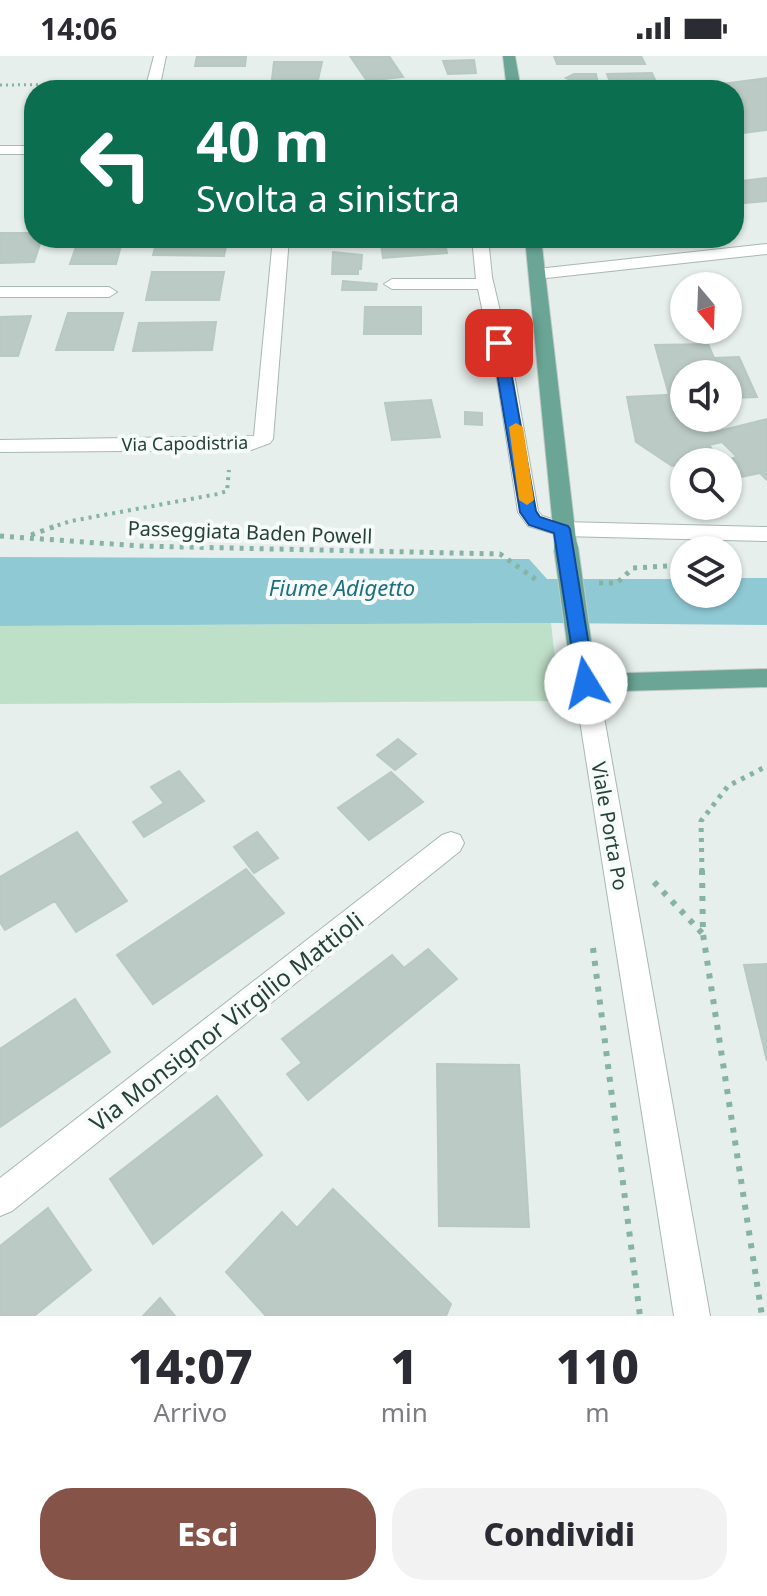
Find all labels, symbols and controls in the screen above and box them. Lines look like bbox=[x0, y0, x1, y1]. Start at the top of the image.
text: 14:06 bbox=[40, 8, 117, 49]
text: 40 m bbox=[196, 102, 329, 178]
icon: left bbox=[64, 112, 168, 216]
text: Svolta a sinistra bbox=[196, 174, 460, 223]
north arrow bbox=[670, 272, 742, 344]
map controls bbox=[670, 272, 742, 608]
pin bbox=[465, 309, 533, 377]
icon: arrive bbox=[477, 321, 521, 365]
button: sound bbox=[670, 360, 742, 432]
street label: Via Capodistria bbox=[121, 430, 249, 456]
button: search bbox=[670, 448, 742, 520]
street label: Passeggiata Baden Powell bbox=[127, 514, 373, 550]
button: layers bbox=[670, 536, 742, 608]
water label: Fiume Adigetto bbox=[269, 572, 415, 602]
position arrow bbox=[544, 641, 628, 725]
street label: Viale Porta Po bbox=[585, 759, 635, 893]
street label: Via Monsignor Virgilio Mattioli bbox=[82, 904, 370, 1138]
text: 14:07 bbox=[128, 1333, 253, 1398]
text: 1 bbox=[390, 1333, 418, 1398]
text: 110 bbox=[556, 1333, 639, 1398]
text: Arrivo bbox=[153, 1394, 227, 1430]
text: min bbox=[381, 1394, 428, 1430]
text: m bbox=[585, 1394, 610, 1430]
button: Esci bbox=[40, 1488, 376, 1580]
button: Condividi bbox=[392, 1488, 727, 1580]

